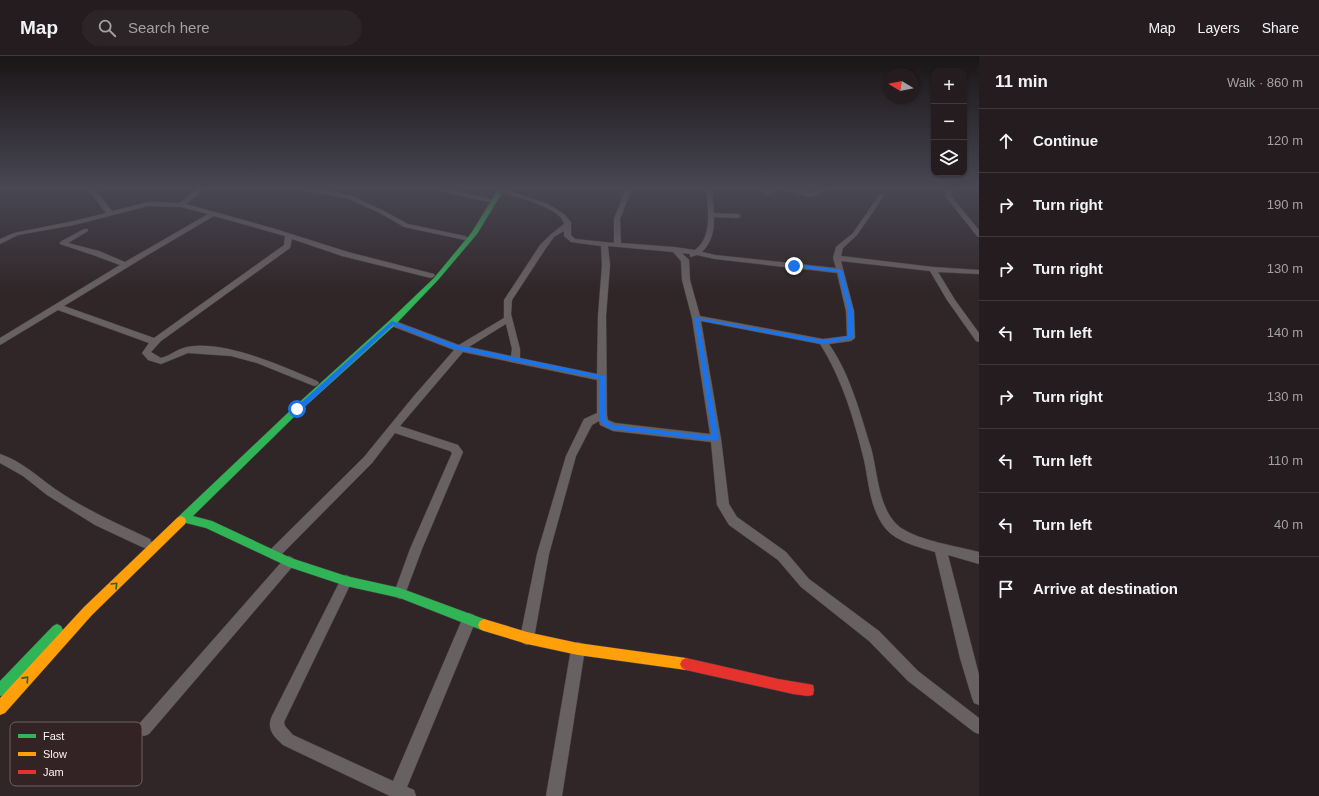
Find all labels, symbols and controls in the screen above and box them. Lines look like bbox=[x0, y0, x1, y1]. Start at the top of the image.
search box bbox=[82, 10, 362, 46]
text: Map bbox=[20, 17, 58, 38]
icon: search bbox=[96, 17, 118, 39]
text: Search here bbox=[128, 19, 210, 36]
text: Map bbox=[1148, 20, 1176, 36]
text: Layers bbox=[1198, 20, 1240, 36]
text: Share bbox=[1262, 20, 1299, 36]
north arrow bbox=[883, 68, 919, 104]
map controls bbox=[931, 68, 967, 176]
button: + bbox=[931, 68, 967, 104]
text: 11 min bbox=[995, 72, 1048, 91]
text: Walk · 860 m bbox=[1227, 75, 1303, 90]
button: − bbox=[931, 104, 967, 140]
icon: ahead bbox=[995, 130, 1017, 152]
text: Continue bbox=[1033, 132, 1098, 149]
text: 120 m bbox=[1267, 133, 1303, 148]
button: layers bbox=[931, 140, 967, 176]
icon: right bbox=[995, 194, 1017, 216]
text: Turn right bbox=[1033, 196, 1103, 213]
text: 190 m bbox=[1267, 197, 1303, 212]
route end bbox=[785, 257, 803, 275]
icon: right bbox=[995, 258, 1017, 280]
text: Turn right bbox=[1033, 260, 1103, 277]
text: 130 m bbox=[1267, 261, 1303, 276]
icon: left bbox=[995, 322, 1017, 344]
text: Turn left bbox=[1033, 324, 1092, 341]
text: 140 m bbox=[1267, 325, 1303, 340]
icon: right bbox=[995, 386, 1017, 408]
text: Turn right bbox=[1033, 388, 1103, 405]
text: 130 m bbox=[1267, 389, 1303, 404]
route start bbox=[288, 400, 306, 418]
icon: left bbox=[995, 450, 1017, 472]
text: Turn left bbox=[1033, 452, 1092, 469]
text: 110 m bbox=[1268, 453, 1303, 468]
icon: left bbox=[995, 514, 1017, 536]
text: Turn left bbox=[1033, 516, 1092, 533]
text: 40 m bbox=[1274, 517, 1303, 532]
icon: arrive bbox=[995, 578, 1017, 600]
text: Arrive at destination bbox=[1033, 580, 1178, 597]
one-way arrow bbox=[110, 582, 118, 589]
one-way arrow bbox=[21, 677, 28, 684]
legend bbox=[10, 722, 142, 786]
text: Fast bbox=[43, 730, 64, 742]
text: Slow bbox=[43, 748, 67, 760]
text: Jam bbox=[43, 766, 64, 778]

